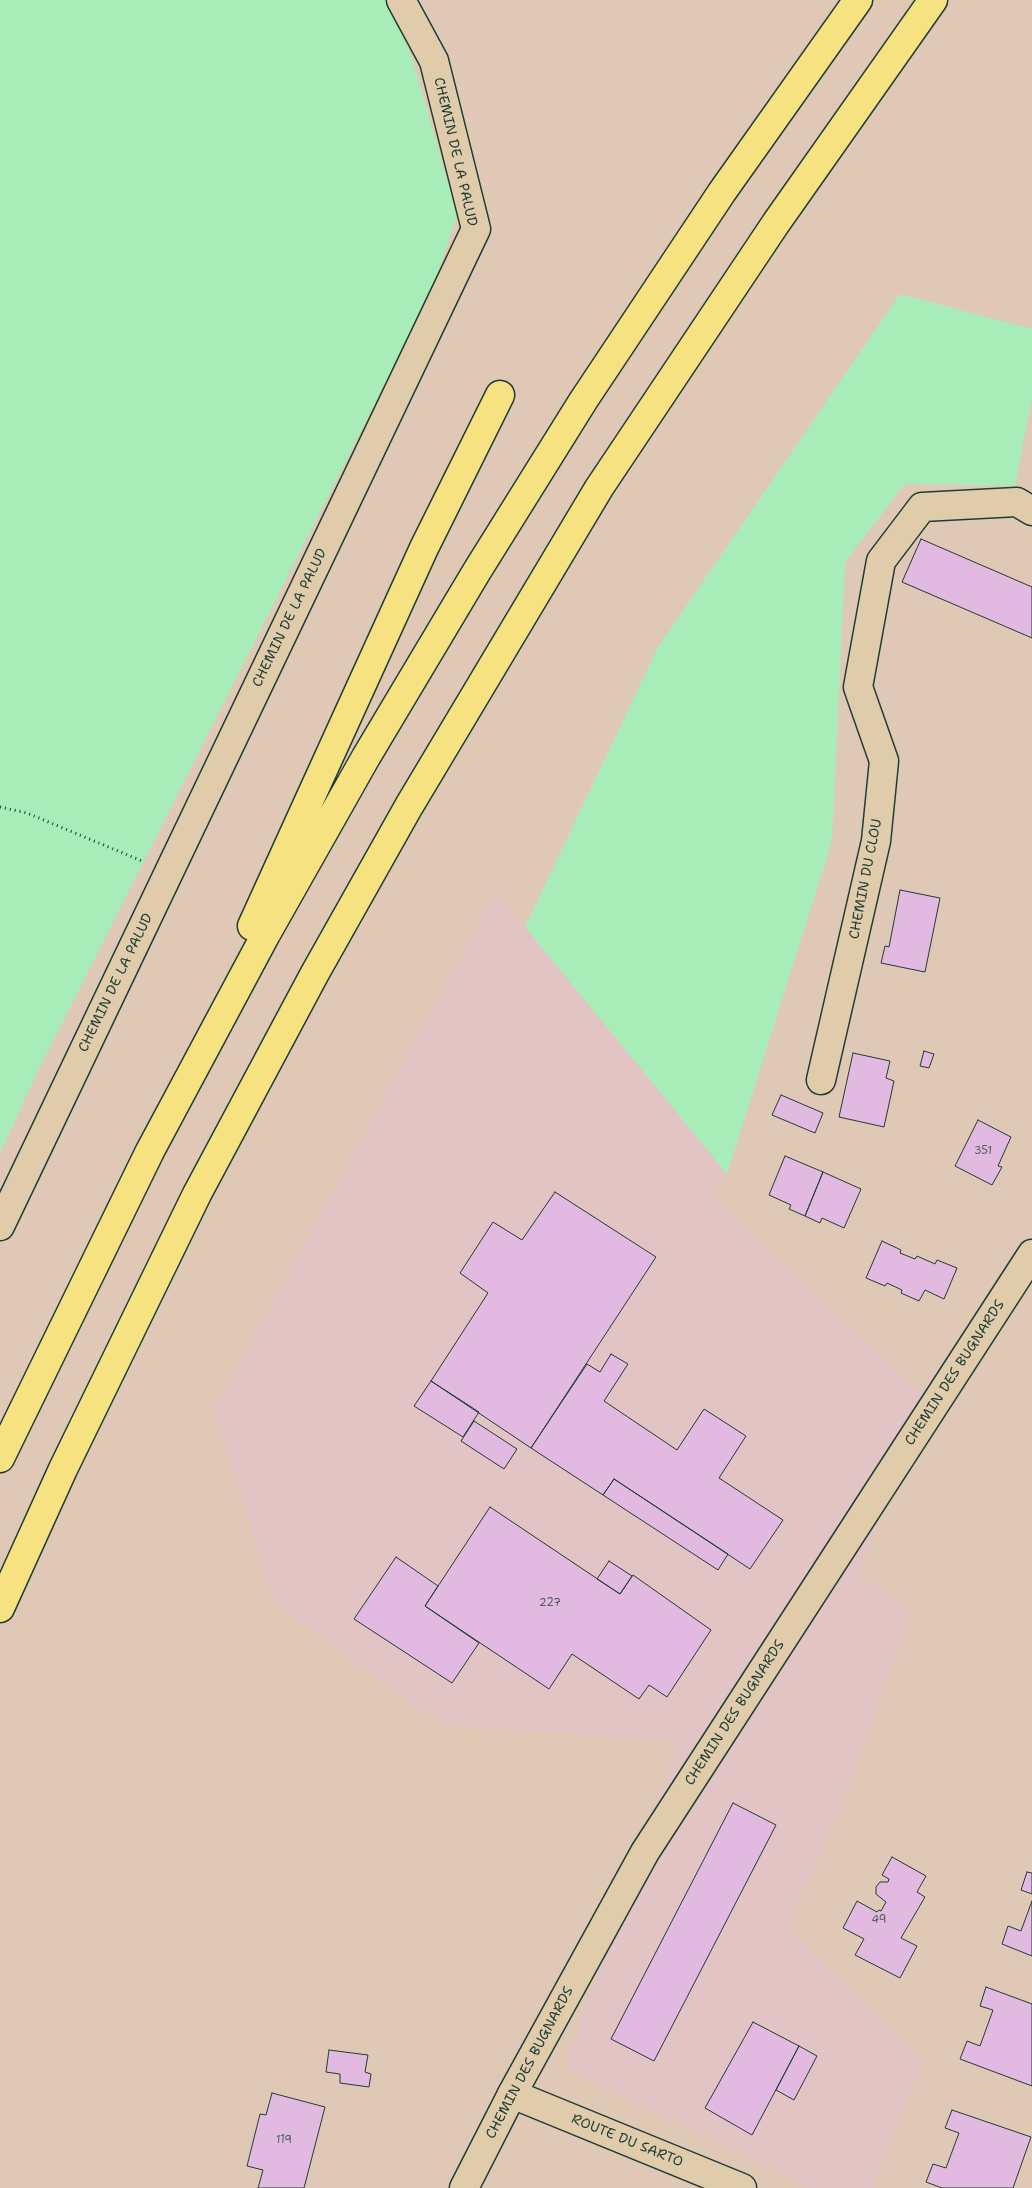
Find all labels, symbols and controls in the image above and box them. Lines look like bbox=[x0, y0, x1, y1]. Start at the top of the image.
street label: CHEMIN DE LA PALUD bbox=[430, 76, 480, 228]
street label: CHEMIN DE LA PALUD bbox=[249, 546, 331, 690]
street label: CHEMIN DU CLOU bbox=[846, 817, 886, 941]
street label: CHEMIN DE LA PALUD bbox=[75, 911, 157, 1055]
house number: 351 bbox=[974, 1144, 992, 1158]
street label: CHEMIN DES BUGNARDS bbox=[902, 1297, 1008, 1449]
house number: 227 bbox=[539, 1596, 561, 1610]
street label: CHEMIN DES BUGNARDS bbox=[682, 1637, 788, 1789]
house number: 49 bbox=[872, 1913, 886, 1927]
street label: CHEMIN DES BUGNARDS bbox=[483, 1984, 577, 2142]
street label: ROUTE DU SARTO bbox=[569, 2111, 685, 2171]
house number: 119 bbox=[276, 2133, 292, 2147]

